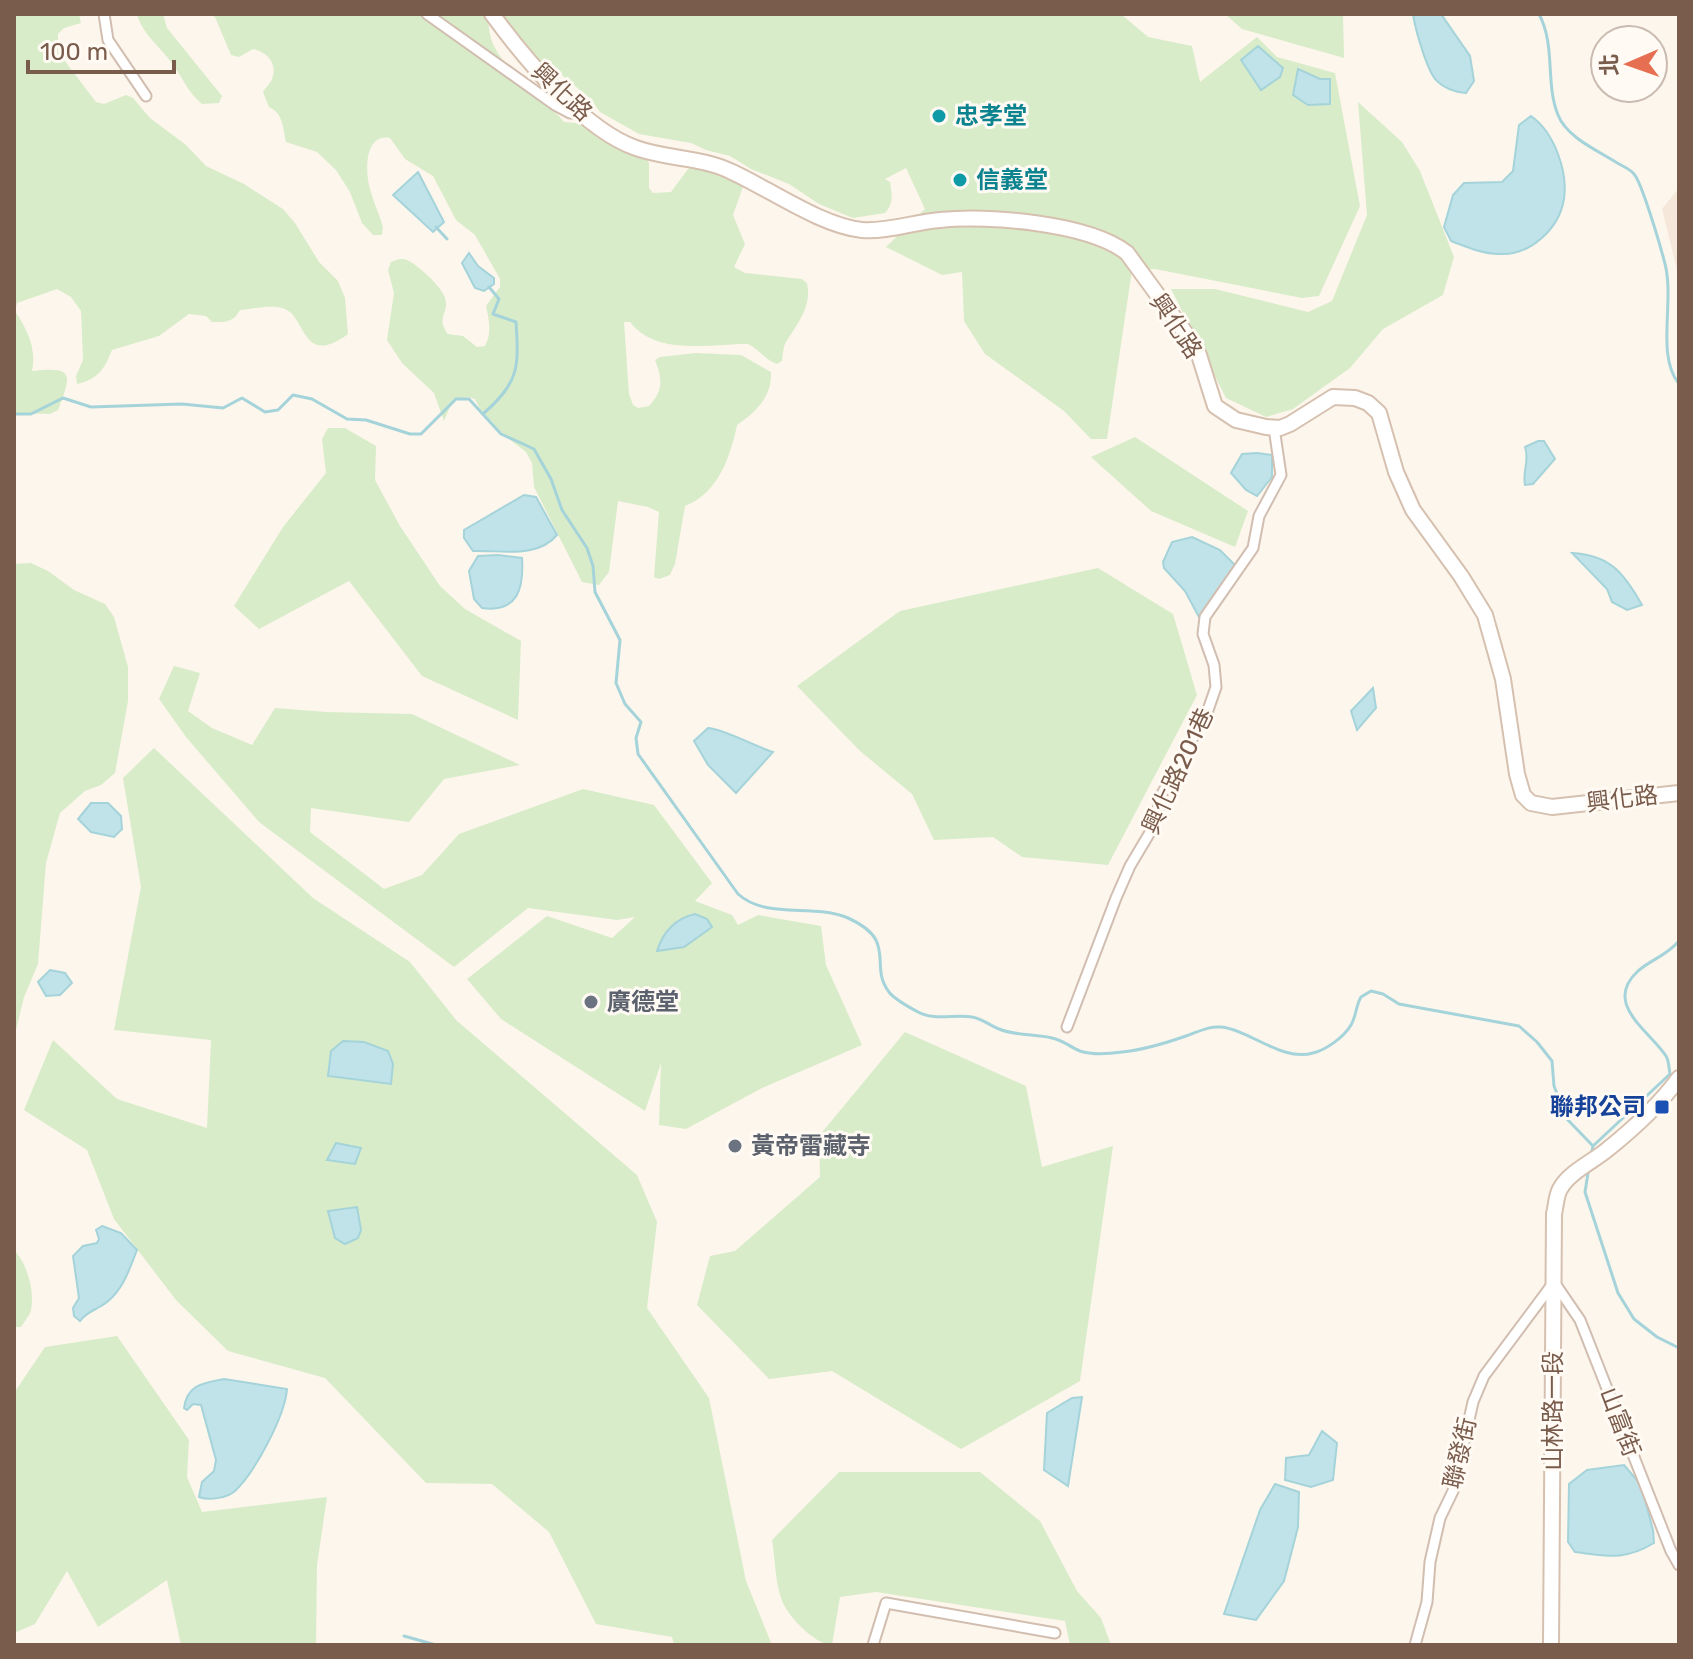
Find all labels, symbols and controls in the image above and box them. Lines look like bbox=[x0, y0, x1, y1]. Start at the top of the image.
scale bar bbox=[28, 24, 174, 74]
north arrow bbox=[1589, 24, 1669, 104]
text: 100 m bbox=[40, 38, 108, 66]
text: 北 bbox=[1596, 53, 1623, 76]
street label: 興化路 bbox=[526, 57, 598, 127]
place label: 忠孝堂 bbox=[955, 102, 1027, 130]
marker: 忠孝堂 bbox=[930, 107, 948, 125]
place label: 信義堂 bbox=[976, 166, 1048, 194]
marker: 信義堂 bbox=[951, 171, 969, 189]
street label: 興化路 bbox=[1144, 288, 1208, 364]
street label: 興化路201巷 bbox=[1137, 704, 1219, 838]
street label: 興化路 bbox=[1585, 781, 1659, 817]
place label: 廣德堂 bbox=[607, 988, 679, 1016]
marker: 廣德堂 bbox=[582, 993, 600, 1011]
place label: 聯邦公司 bbox=[1550, 1093, 1646, 1121]
marker: 聯邦公司 bbox=[1653, 1098, 1671, 1116]
place label: 黃帝雷藏寺 bbox=[751, 1132, 871, 1160]
marker: 黃帝雷藏寺 bbox=[726, 1137, 744, 1155]
street label: 山林路一段 bbox=[1539, 1351, 1567, 1471]
street label: 山富街 bbox=[1594, 1383, 1646, 1461]
street label: 聯發街 bbox=[1438, 1415, 1482, 1491]

